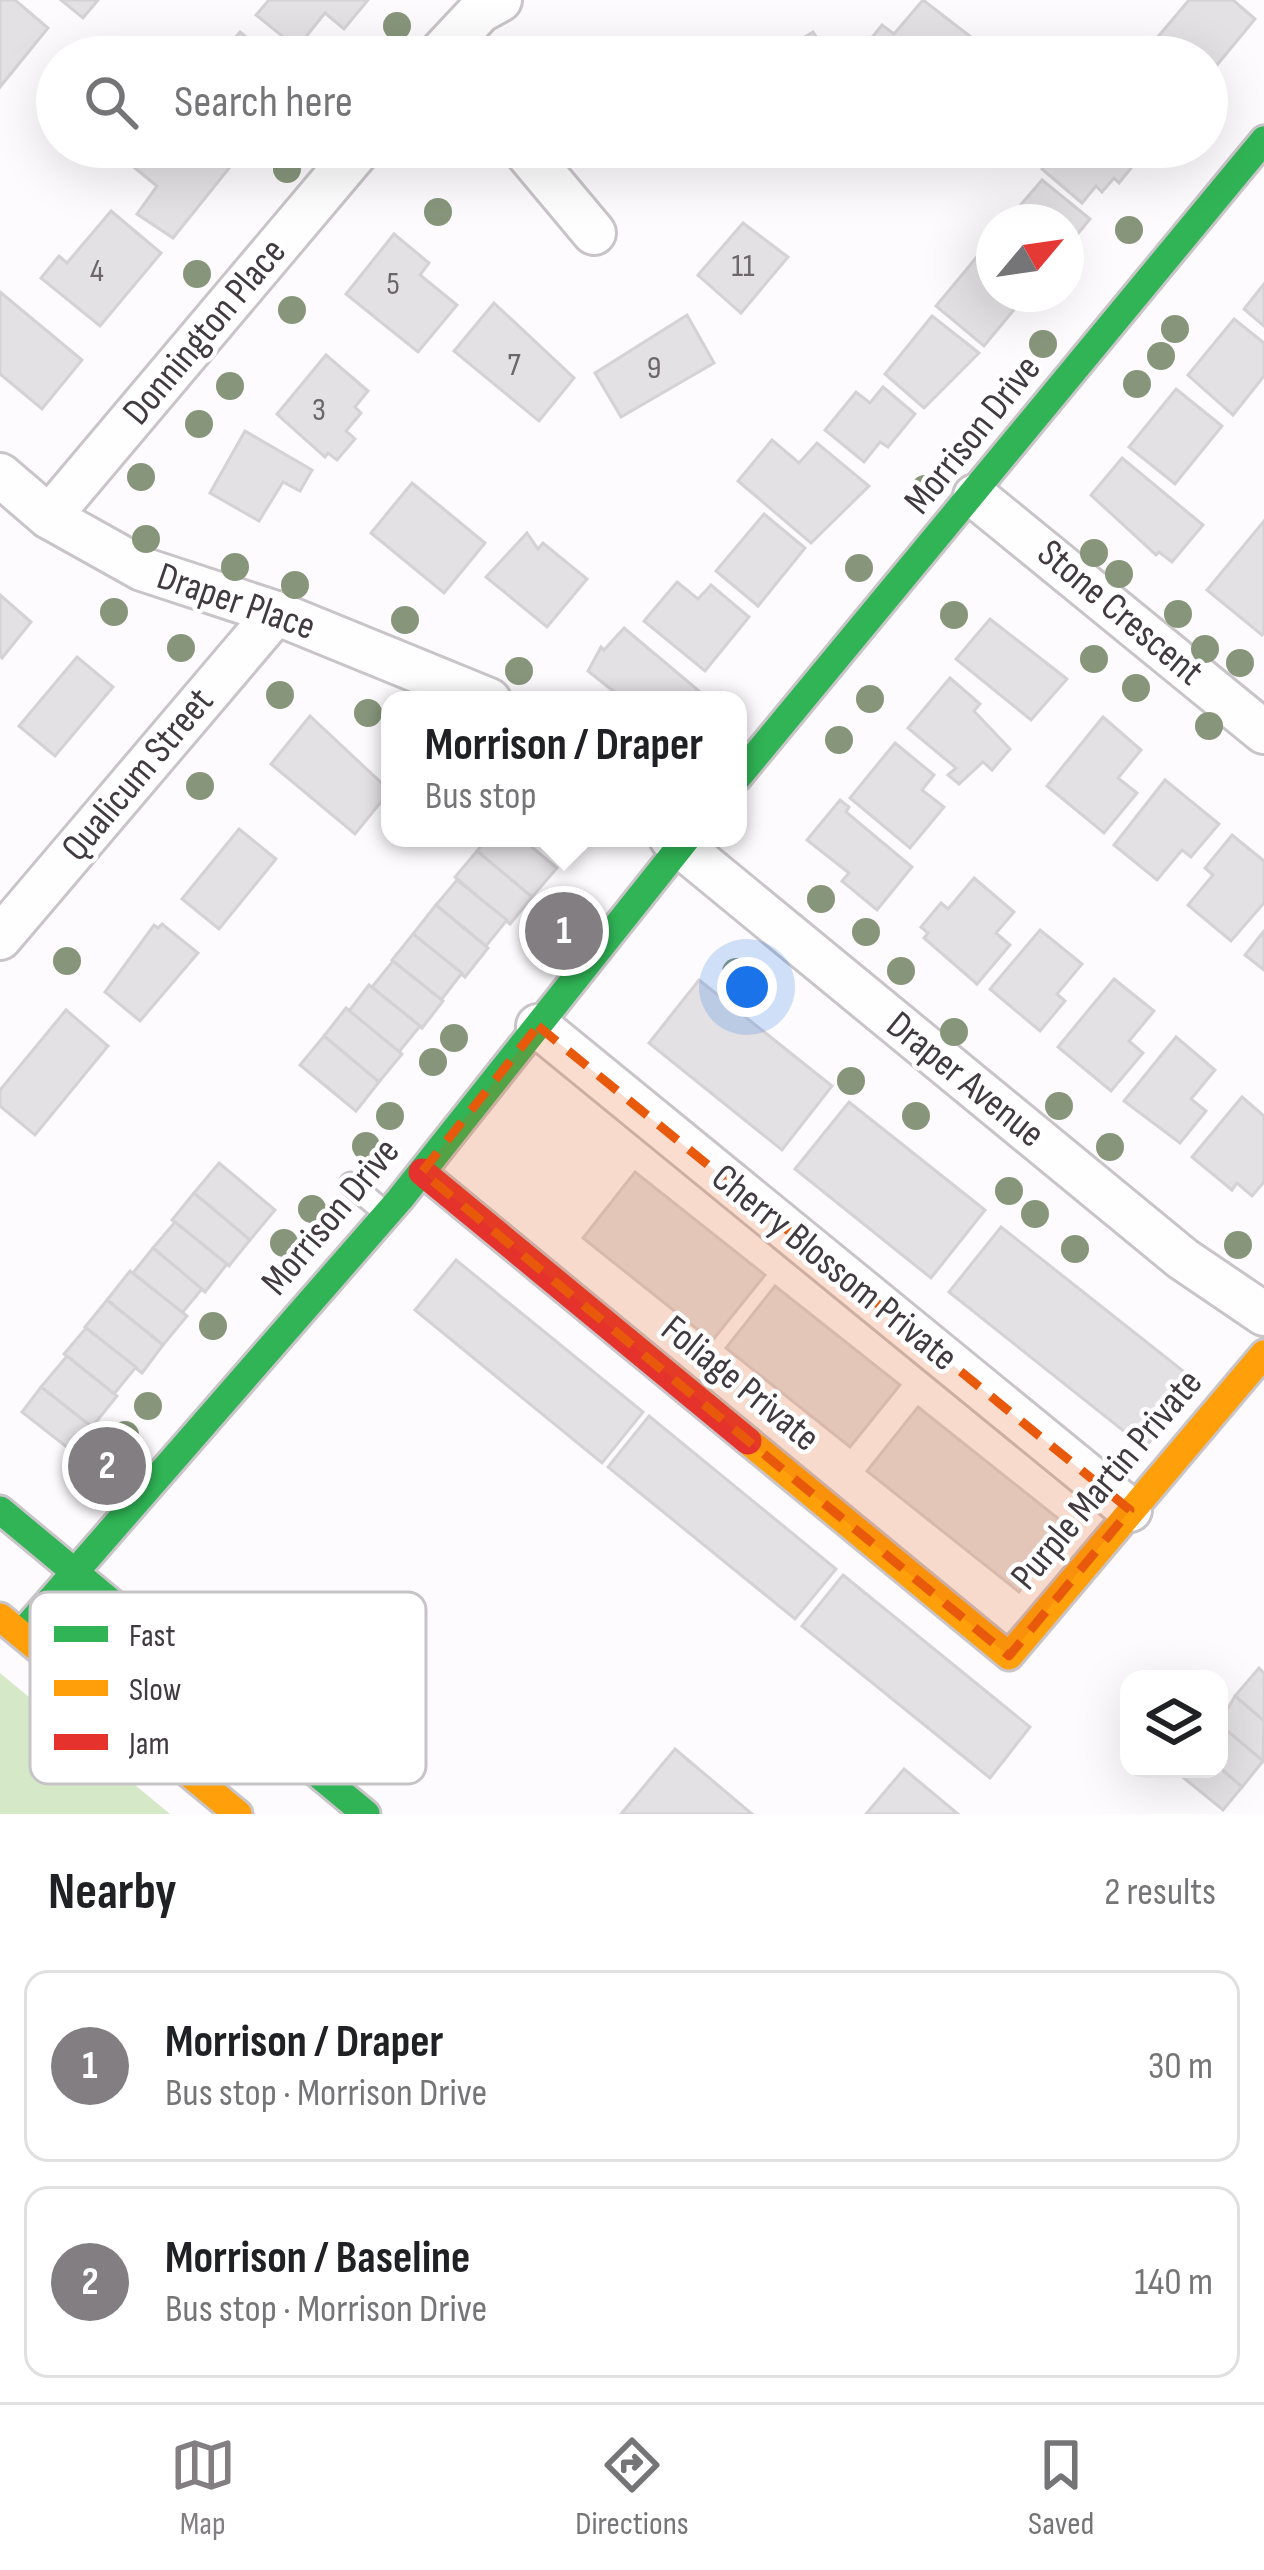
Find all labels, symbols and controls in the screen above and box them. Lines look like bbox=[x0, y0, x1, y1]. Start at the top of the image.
search box bbox=[36, 36, 1228, 168]
icon: search bbox=[78, 69, 144, 135]
text: Search here bbox=[174, 75, 353, 130]
north arrow bbox=[976, 204, 1084, 312]
street label: Donnington Place bbox=[114, 229, 296, 435]
house number: 11 bbox=[731, 246, 755, 286]
house number: 4 bbox=[90, 251, 104, 291]
house number: 5 bbox=[386, 264, 400, 304]
house number: 7 bbox=[507, 345, 521, 385]
street label: Morrison Drive bbox=[895, 346, 1051, 524]
house number: 9 bbox=[647, 348, 661, 388]
house number: 3 bbox=[312, 390, 326, 430]
street label: Stone Crescent bbox=[1028, 530, 1212, 696]
street label: Draper Place bbox=[151, 553, 321, 651]
street label: Qualicum Street bbox=[52, 679, 224, 871]
popup bbox=[381, 691, 747, 847]
text: Morrison / Draper bbox=[425, 718, 703, 773]
text: Bus stop bbox=[425, 773, 537, 820]
pin: 1 bbox=[525, 886, 603, 976]
your location bbox=[717, 957, 777, 1017]
street label: Draper Avenue bbox=[877, 1002, 1053, 1158]
street label: Morrison Drive bbox=[252, 1129, 410, 1305]
street label: Cherry Blossom Private bbox=[702, 1154, 966, 1382]
street label: Foliage Private bbox=[651, 1306, 829, 1462]
street label: Purple Martin Private bbox=[1001, 1360, 1213, 1600]
pin: 2 bbox=[68, 1421, 146, 1511]
legend bbox=[30, 1592, 426, 1784]
text: Fast bbox=[129, 1616, 176, 1656]
text: Slow bbox=[129, 1670, 181, 1710]
map controls bbox=[1120, 1670, 1228, 1778]
button: layers bbox=[1120, 1670, 1228, 1778]
text: Jam bbox=[128, 1724, 170, 1764]
text: Nearby bbox=[48, 1862, 177, 1923]
text: 2 results bbox=[1104, 1869, 1216, 1916]
text: Morrison / Draper bbox=[165, 2015, 443, 2070]
text: 1 bbox=[82, 2043, 98, 2090]
text: 30 m bbox=[1148, 2043, 1213, 2090]
text: Bus stop · Morrison Drive bbox=[165, 2070, 487, 2117]
text: Morrison / Baseline bbox=[165, 2231, 470, 2286]
text: 2 bbox=[81, 2259, 99, 2306]
text: 140 m bbox=[1134, 2259, 1213, 2306]
text: Bus stop · Morrison Drive bbox=[165, 2286, 487, 2333]
tab: Map bbox=[170, 2432, 236, 2544]
tab: Directions bbox=[575, 2432, 689, 2544]
tab: Saved bbox=[1028, 2432, 1094, 2544]

